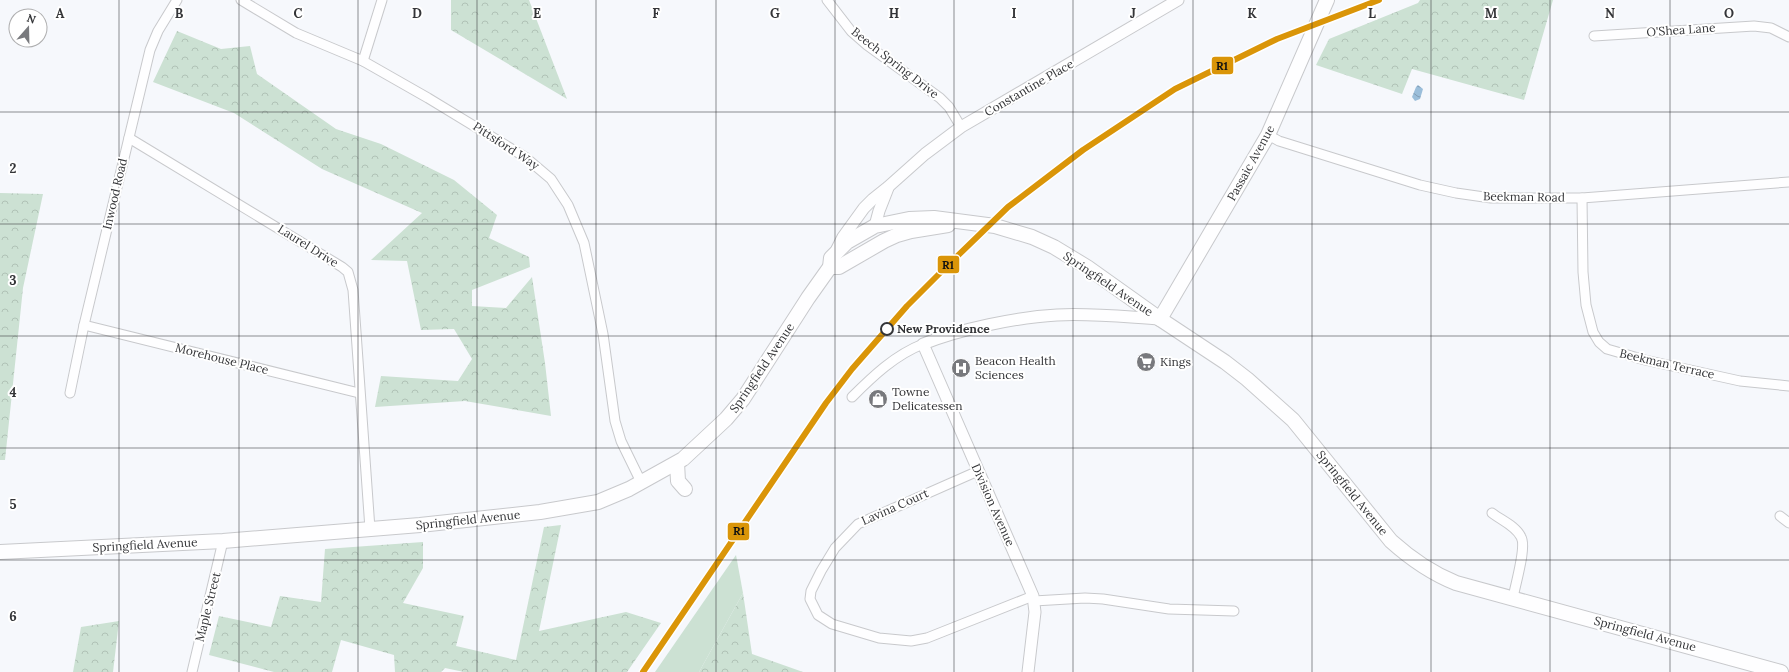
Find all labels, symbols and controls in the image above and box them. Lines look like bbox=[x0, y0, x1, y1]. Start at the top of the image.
text: A bbox=[56, 5, 65, 22]
text: B bbox=[175, 5, 184, 22]
text: C bbox=[294, 5, 303, 22]
text: D bbox=[412, 5, 422, 22]
text: E bbox=[533, 5, 541, 22]
text: F bbox=[652, 5, 660, 22]
text: G bbox=[770, 5, 780, 22]
text: H bbox=[889, 5, 899, 22]
text: I bbox=[1011, 5, 1017, 22]
text: J bbox=[1130, 5, 1136, 22]
text: K bbox=[1247, 5, 1257, 22]
text: L bbox=[1368, 5, 1376, 22]
text: M bbox=[1485, 5, 1498, 22]
text: N bbox=[1605, 5, 1615, 22]
text: O bbox=[1724, 5, 1734, 22]
north arrow bbox=[8, 8, 48, 48]
text: N bbox=[25, 11, 38, 27]
street label: O'Shea Lane bbox=[1646, 20, 1716, 39]
street label: Beech Spring Drive bbox=[849, 24, 942, 102]
street label: Constantine Place bbox=[981, 56, 1077, 119]
line badge: R1 bbox=[1211, 56, 1234, 75]
text: R1 bbox=[1216, 59, 1229, 73]
street label: Pittsford Way bbox=[470, 119, 543, 173]
street label: Passaic Avenue bbox=[1224, 122, 1278, 203]
street label: Inwood Road bbox=[99, 157, 130, 231]
text: 2 bbox=[10, 160, 17, 177]
street label: Beekman Road bbox=[1483, 188, 1565, 205]
street label: Laurel Drive bbox=[275, 221, 342, 270]
street label: Springfield Avenue bbox=[1060, 248, 1156, 319]
line badge: R1 bbox=[937, 255, 960, 274]
text: R1 bbox=[942, 258, 955, 272]
text: 3 bbox=[9, 272, 17, 289]
street label: Springfield Avenue bbox=[726, 320, 797, 416]
place label: New Providence bbox=[897, 321, 990, 336]
marker: New Providence bbox=[880, 322, 894, 336]
street label: Morehouse Place bbox=[174, 340, 271, 377]
street label: Beekman Terrace bbox=[1618, 345, 1717, 382]
supermarket icon: Kings bbox=[1135, 351, 1157, 373]
place label: Beacon Health Sciences bbox=[975, 353, 1056, 382]
place label: Kings bbox=[1160, 354, 1191, 369]
hospital icon: Beacon Health Sciences bbox=[950, 357, 972, 379]
text: 4 bbox=[9, 384, 17, 401]
place label: Towne Delicatessen bbox=[892, 384, 963, 413]
shop icon: Towne Delicatessen bbox=[867, 388, 889, 410]
street label: Springfield Avenue bbox=[1313, 447, 1392, 539]
street label: Division Avenue bbox=[969, 461, 1019, 549]
street label: Lavina Court bbox=[859, 485, 931, 528]
text: 5 bbox=[9, 496, 17, 513]
street label: Springfield Avenue bbox=[415, 506, 522, 532]
line badge: R1 bbox=[727, 522, 750, 541]
text: R1 bbox=[733, 524, 746, 538]
street label: Springfield Avenue bbox=[92, 534, 198, 555]
street label: Maple Street bbox=[192, 570, 224, 643]
text: 6 bbox=[9, 608, 17, 625]
street label: Springfield Avenue bbox=[1592, 613, 1698, 654]

